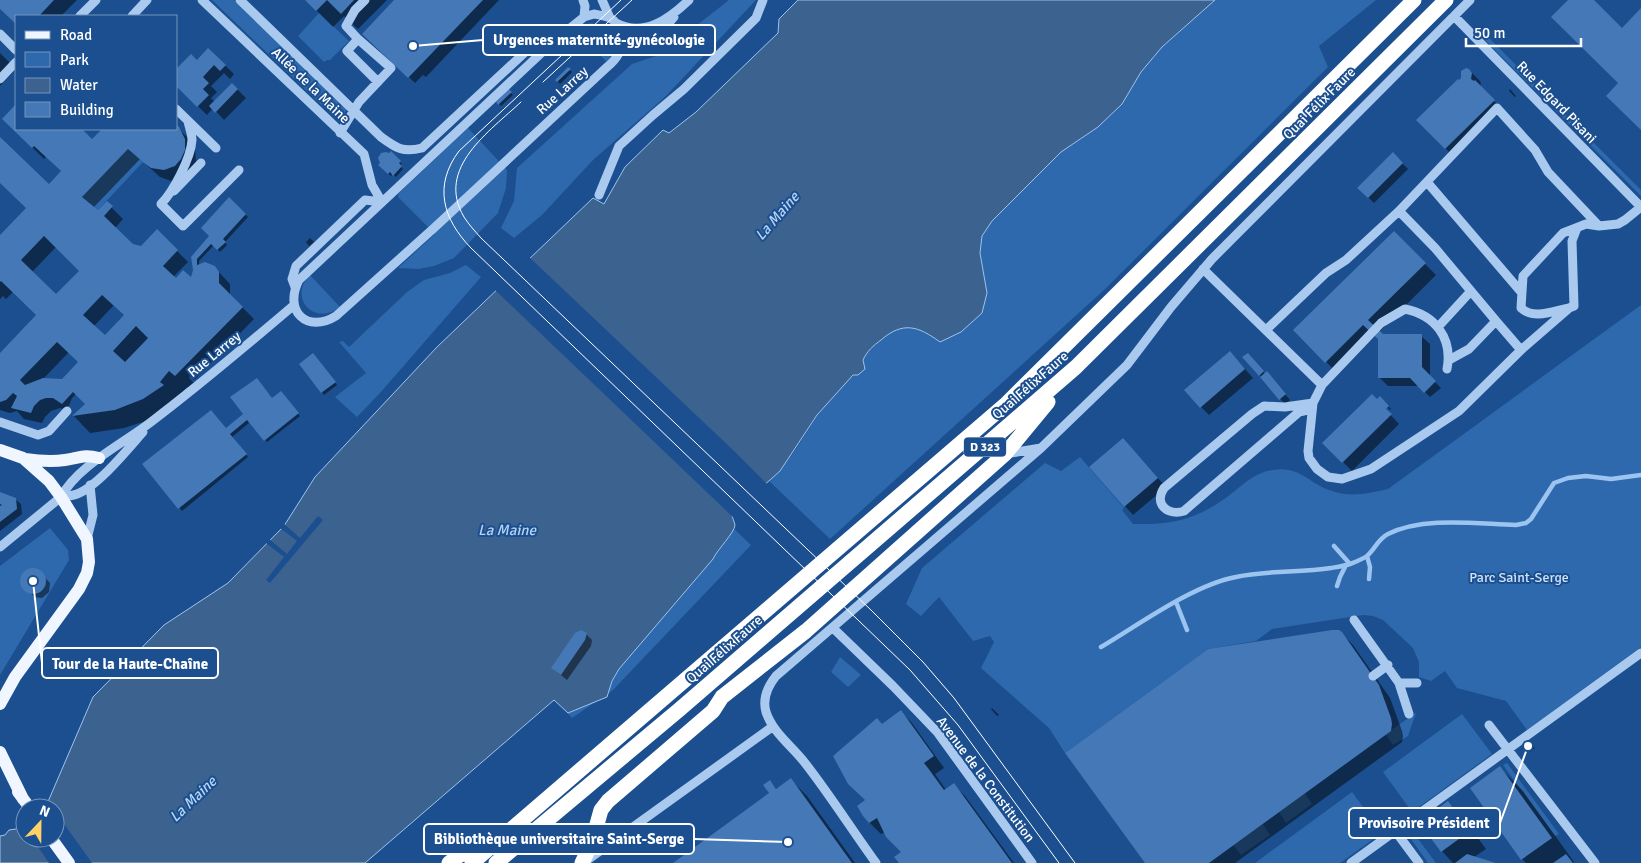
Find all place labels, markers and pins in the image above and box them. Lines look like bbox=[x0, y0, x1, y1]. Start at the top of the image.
callout: Urgences maternité-gynécologie bbox=[483, 25, 715, 55]
callout: Tour de la Haute-Chaîne bbox=[42, 648, 218, 678]
callout: Provisoire Président bbox=[1349, 808, 1500, 838]
callout: Bibliothèque universitaire Saint-Serge bbox=[424, 824, 694, 854]

